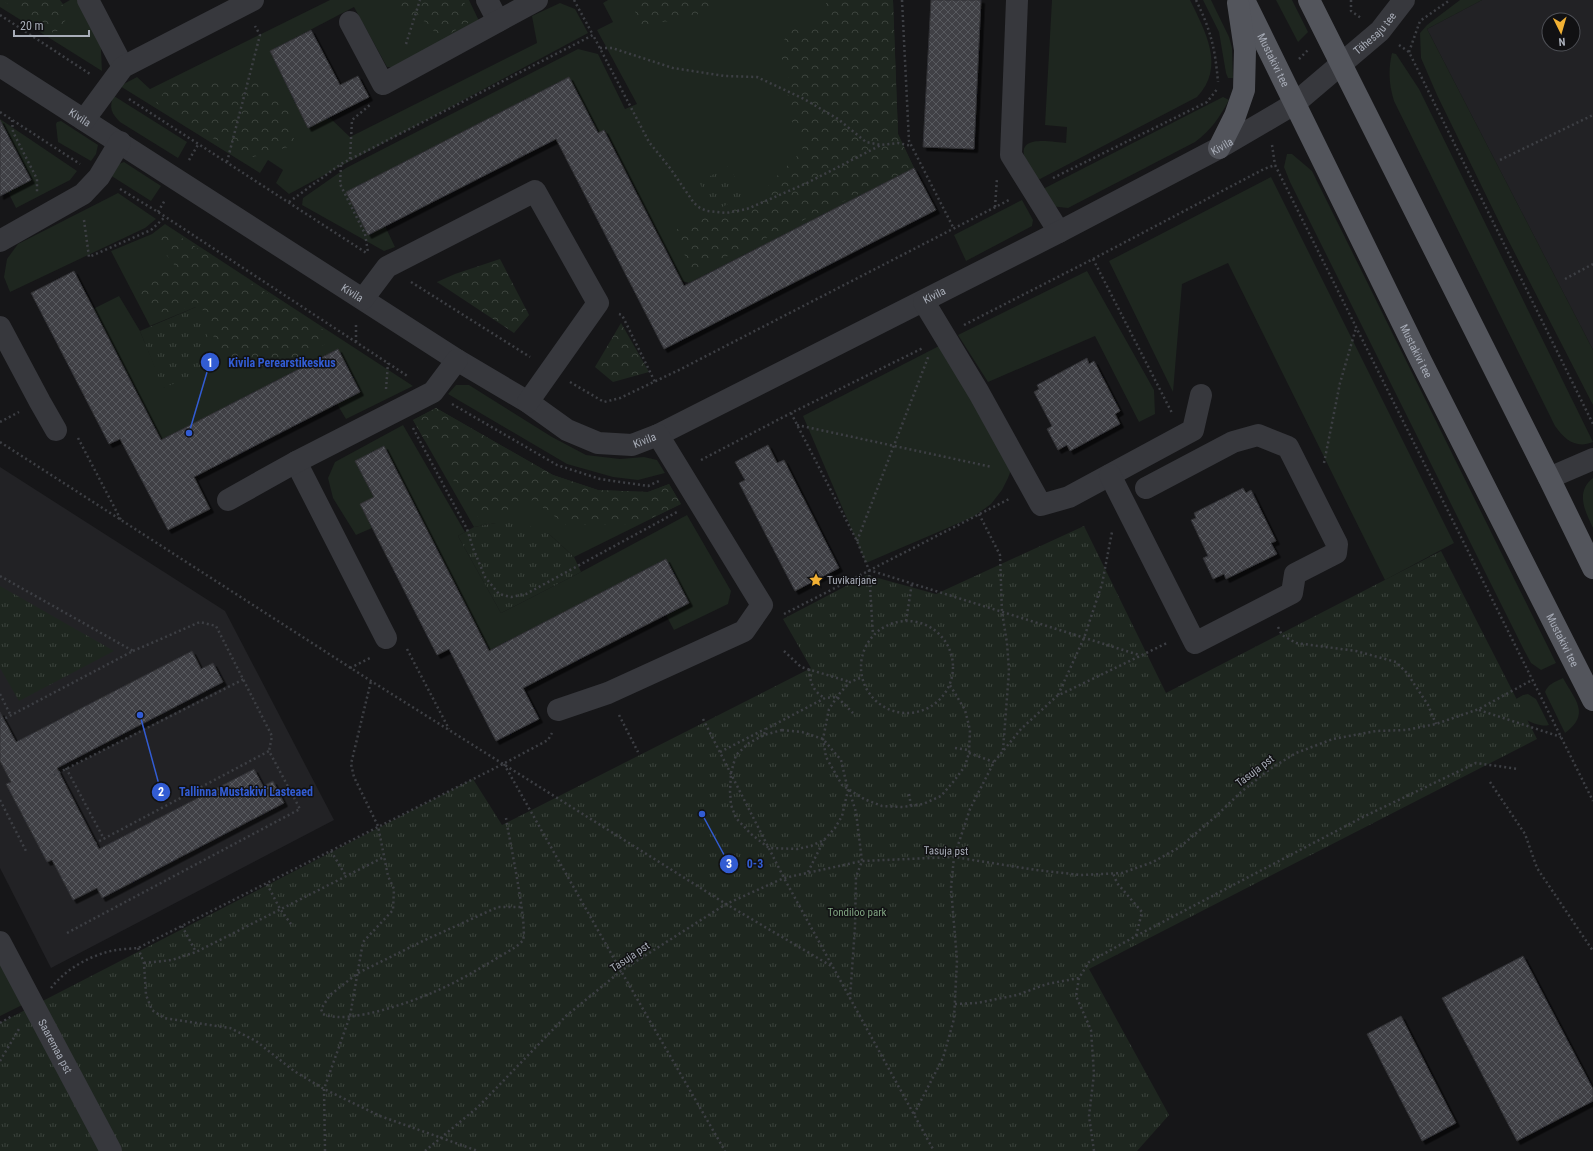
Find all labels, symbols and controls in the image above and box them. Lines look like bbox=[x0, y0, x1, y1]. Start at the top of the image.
street label: Tähesaju tee bbox=[1351, 9, 1399, 57]
scale bar bbox=[14, 12, 89, 38]
north arrow bbox=[1541, 12, 1581, 52]
text: 20 m bbox=[20, 19, 44, 33]
street label: Mustakivi tee bbox=[1255, 31, 1292, 89]
text: N bbox=[1558, 35, 1566, 48]
street label: Kivila bbox=[66, 106, 93, 129]
street label: Kivila bbox=[1209, 135, 1235, 158]
street label: Kivila bbox=[339, 281, 366, 305]
street label: Kivila bbox=[921, 284, 948, 306]
street label: Mustakivi tee bbox=[1398, 322, 1435, 380]
callout: Kivila Perearstikeskus bbox=[200, 350, 344, 374]
text: 1 bbox=[207, 356, 213, 370]
text: Kivila Perearstikeskus bbox=[228, 356, 336, 370]
street label: Kivila bbox=[631, 430, 658, 450]
place icon: Tuvikarjane bbox=[808, 572, 824, 588]
place label: Tuvikarjane bbox=[827, 574, 877, 587]
street label: Mustakivi tee bbox=[1544, 611, 1582, 669]
street label: Tasuja pst bbox=[1233, 752, 1277, 790]
callout: Tallinna Mustakivi Lasteaed bbox=[151, 780, 320, 804]
text: 2 bbox=[158, 785, 164, 799]
text: Tallinna Mustakivi Lasteaed bbox=[179, 785, 313, 799]
street label: Tasuja pst bbox=[924, 844, 968, 858]
callout: 0-3 bbox=[719, 852, 771, 876]
text: 3 bbox=[726, 857, 732, 871]
text: 0-3 bbox=[747, 857, 763, 871]
park label: Tondiloo park bbox=[827, 906, 887, 919]
street label: Tasuja pst bbox=[608, 939, 652, 975]
street label: Saaremaa pst bbox=[36, 1017, 75, 1076]

